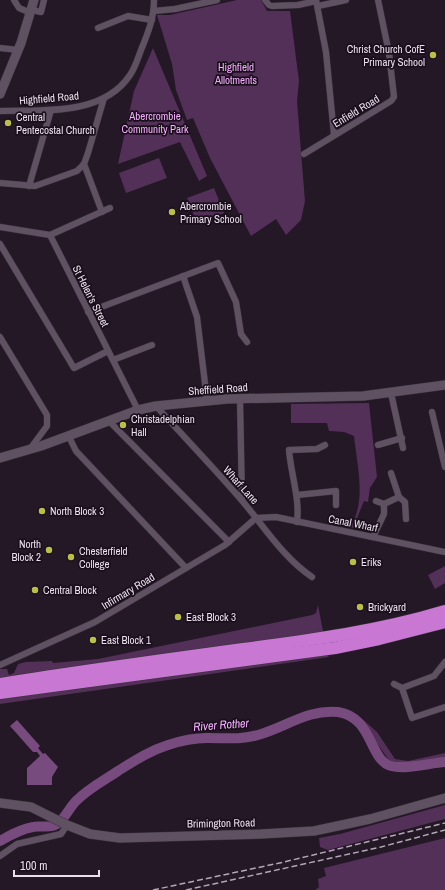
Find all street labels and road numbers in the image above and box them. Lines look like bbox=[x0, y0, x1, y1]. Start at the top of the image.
street label: Highfield Road bbox=[18, 88, 80, 108]
street label: Enfield Road bbox=[330, 92, 382, 130]
street label: St Helen's Street bbox=[69, 263, 113, 330]
street label: Sheffield Road bbox=[188, 380, 248, 398]
street label: Wharf Lane bbox=[220, 463, 262, 507]
street label: Canal Wharf bbox=[327, 511, 379, 535]
street label: Infirmary Road bbox=[99, 570, 157, 612]
street label: Brimington Road bbox=[187, 815, 255, 831]

